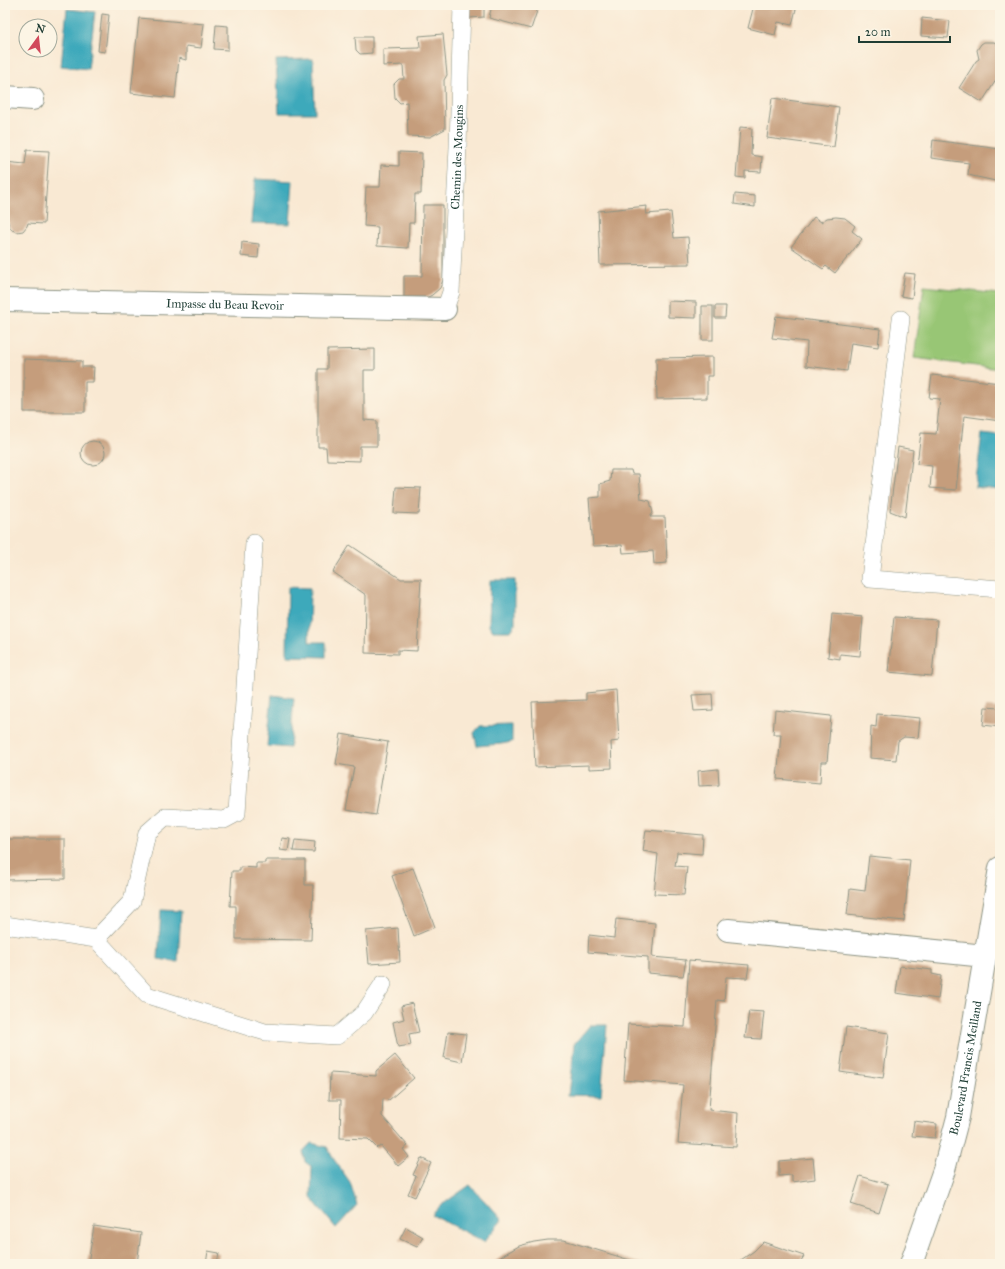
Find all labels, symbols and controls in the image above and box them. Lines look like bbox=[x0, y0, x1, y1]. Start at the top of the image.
north arrow bbox=[18, 18, 58, 58]
scale bar bbox=[859, 18, 950, 44]
text: N bbox=[34, 21, 47, 36]
text: 20 m bbox=[865, 25, 891, 39]
street label: Chemin des Mougins bbox=[448, 105, 467, 210]
street label: Impasse du Beau Revoir bbox=[166, 296, 284, 313]
street label: Boulevard Francis Meilland bbox=[946, 1000, 984, 1137]

